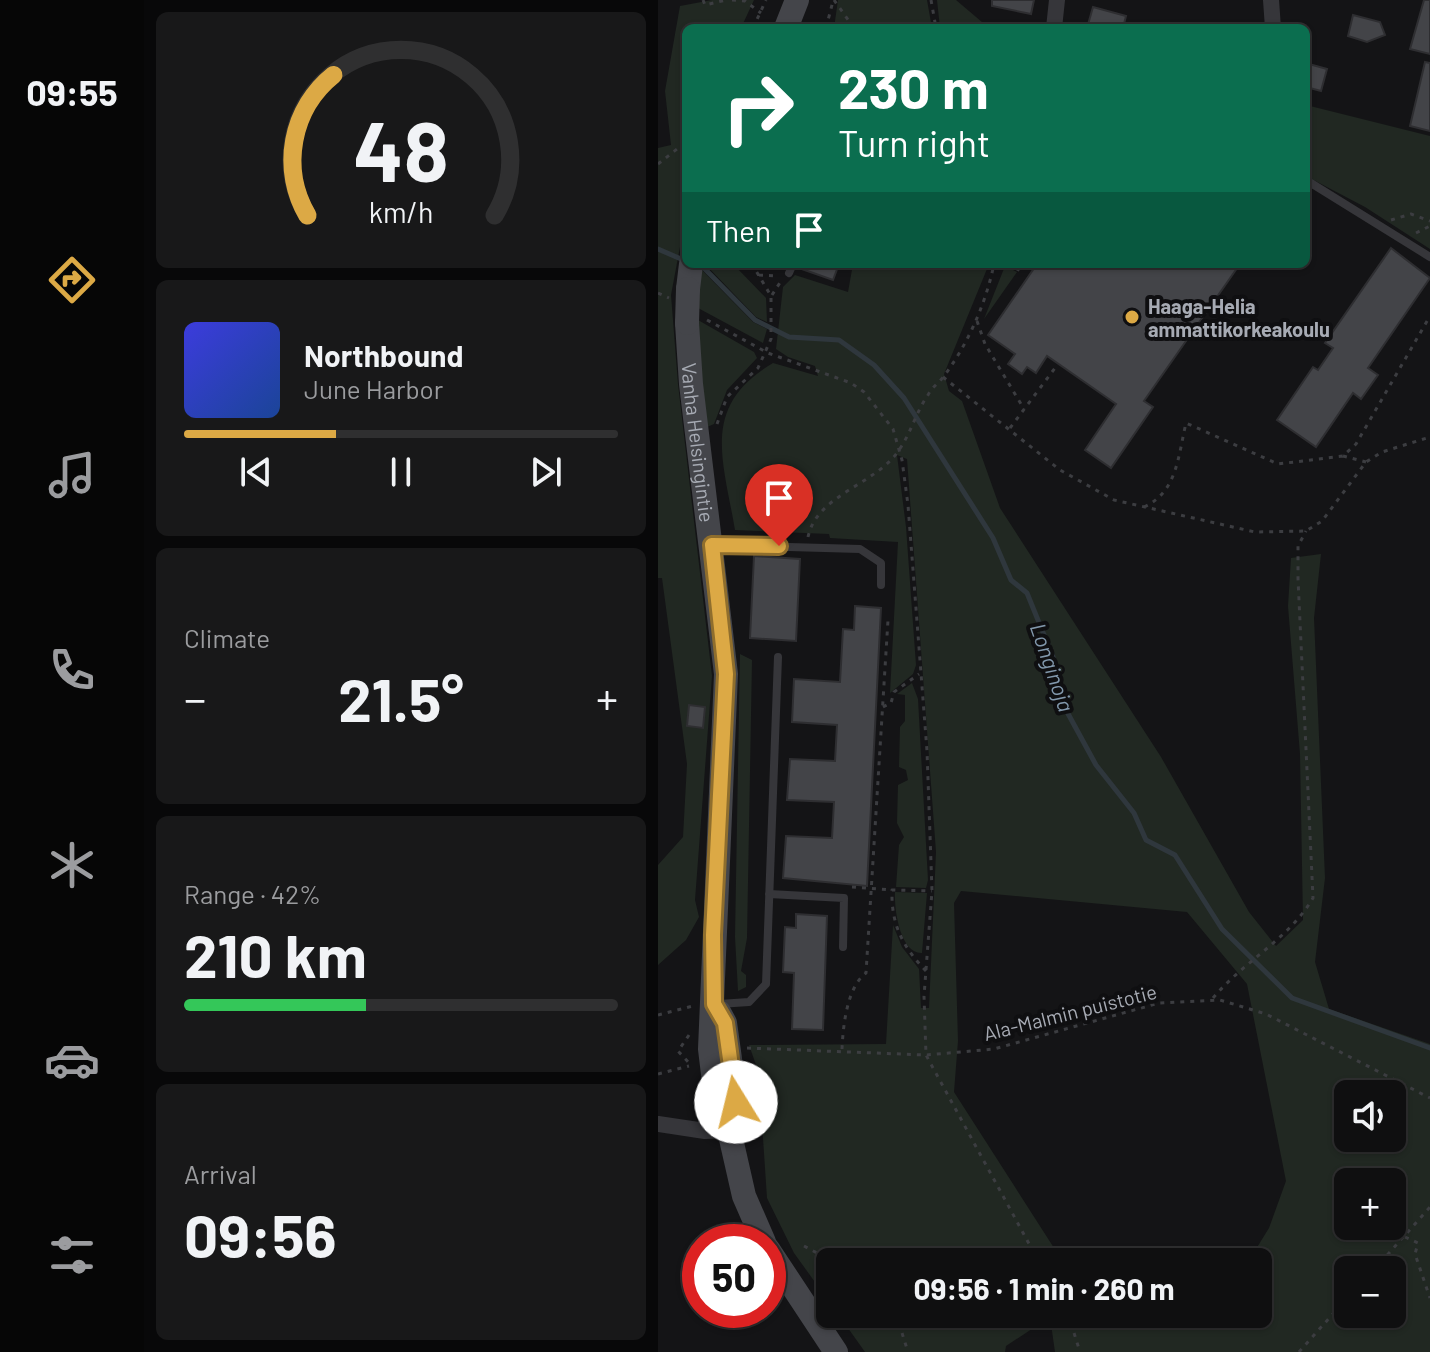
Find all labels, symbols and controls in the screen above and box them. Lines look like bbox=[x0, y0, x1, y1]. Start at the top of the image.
text: 230 m bbox=[838, 53, 989, 120]
icon: right bbox=[706, 56, 810, 160]
text: 09:55 bbox=[26, 70, 118, 113]
text: 48 bbox=[353, 99, 449, 199]
text: Turn right bbox=[838, 121, 990, 164]
text: km/h bbox=[369, 194, 433, 229]
icon: arrive bbox=[787, 208, 831, 252]
text: Then bbox=[706, 212, 771, 248]
icon: directions bbox=[44, 252, 100, 308]
place label: Haaga-Helia ammattikorkeakoulu bbox=[1148, 294, 1330, 341]
marker: Haaga-Helia ammattikorkeakoulu bbox=[1123, 308, 1141, 326]
text: Northbound bbox=[304, 337, 463, 373]
street label: Vanha Helsingintie bbox=[678, 362, 720, 524]
text: June Harbor bbox=[304, 373, 443, 404]
icon: music bbox=[44, 447, 100, 503]
icon: previous bbox=[234, 450, 278, 494]
icon: pause bbox=[379, 450, 423, 494]
icon: next bbox=[524, 450, 568, 494]
pin bbox=[745, 464, 813, 546]
icon: arrive bbox=[757, 476, 801, 520]
water label: Longinoja bbox=[1026, 619, 1080, 715]
text: Climate bbox=[184, 622, 270, 653]
icon: phone bbox=[44, 642, 100, 698]
text: 21.5° bbox=[338, 662, 464, 734]
text: − bbox=[184, 671, 206, 724]
text: + bbox=[596, 671, 618, 724]
icon: climate bbox=[44, 837, 100, 893]
text: Range · 42% bbox=[184, 878, 321, 909]
text: 210 km bbox=[184, 918, 367, 990]
street label: Ala-Malmin puistotie bbox=[981, 979, 1159, 1045]
icon: car bbox=[44, 1032, 100, 1088]
position arrow bbox=[694, 1060, 778, 1144]
map controls bbox=[1334, 1080, 1406, 1328]
button: sound bbox=[1334, 1080, 1406, 1152]
text: Arrival bbox=[184, 1158, 257, 1189]
button: + bbox=[1334, 1168, 1406, 1240]
text: 09:56 bbox=[184, 1198, 336, 1270]
speed limit sign: 50 bbox=[682, 1224, 786, 1328]
icon: filters bbox=[44, 1227, 100, 1283]
button: − bbox=[1334, 1256, 1406, 1328]
text: 09:56 · 1 min · 260 m bbox=[913, 1270, 1175, 1306]

